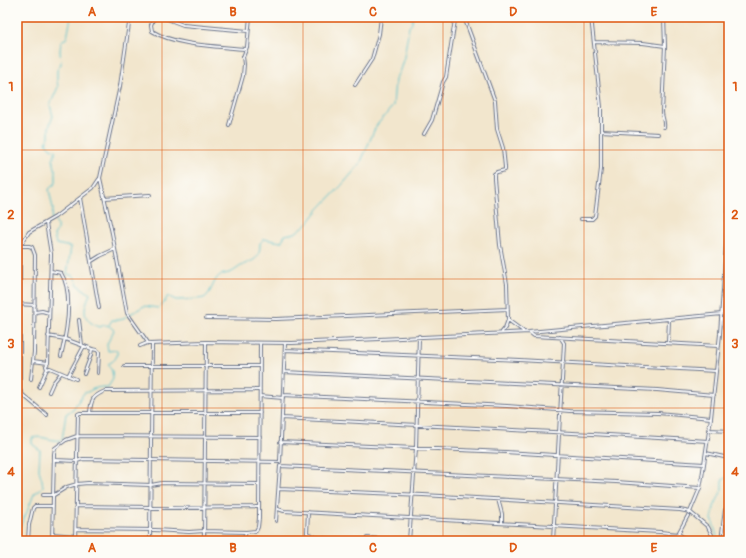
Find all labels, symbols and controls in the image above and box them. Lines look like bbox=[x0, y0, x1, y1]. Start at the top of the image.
text: A bbox=[88, 4, 97, 20]
text: B bbox=[229, 4, 237, 20]
text: C bbox=[369, 4, 377, 20]
text: D bbox=[509, 4, 517, 20]
text: E bbox=[651, 4, 658, 20]
text: 1 bbox=[8, 79, 14, 95]
text: 1 bbox=[732, 79, 738, 95]
text: 2 bbox=[7, 207, 15, 223]
text: 2 bbox=[731, 207, 739, 223]
text: 3 bbox=[7, 336, 15, 352]
text: 3 bbox=[731, 336, 739, 352]
text: 4 bbox=[7, 464, 15, 480]
text: 4 bbox=[731, 464, 739, 480]
text: A bbox=[88, 540, 97, 556]
text: B bbox=[229, 540, 237, 556]
text: C bbox=[369, 540, 377, 556]
text: D bbox=[509, 540, 517, 556]
text: E bbox=[651, 540, 658, 556]

